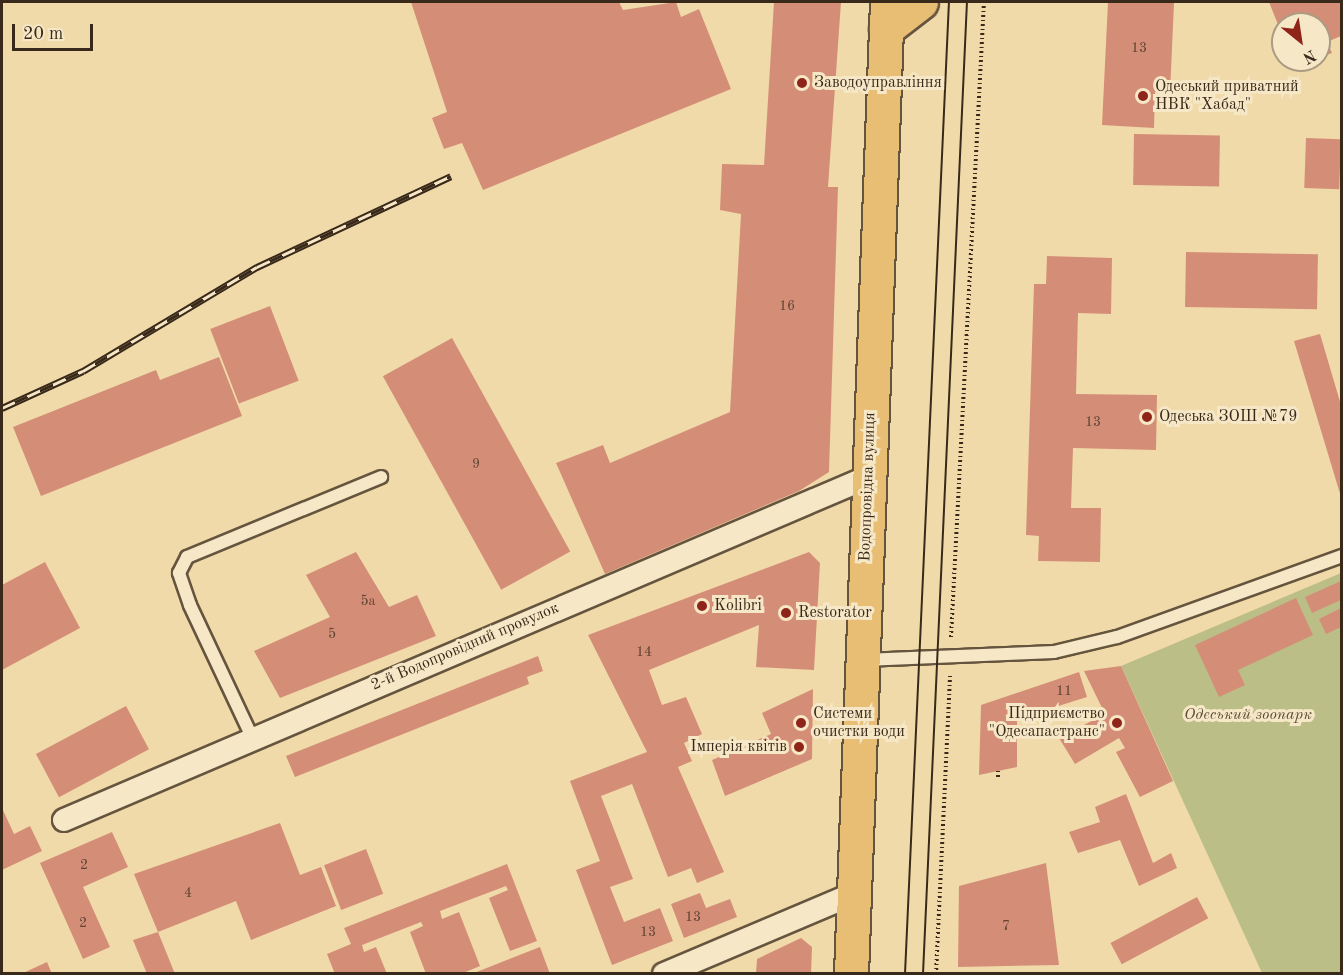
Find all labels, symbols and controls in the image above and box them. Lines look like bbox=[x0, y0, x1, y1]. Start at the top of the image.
scale bar bbox=[15, 12, 96, 50]
north arrow bbox=[1271, 12, 1331, 72]
text: 20 m bbox=[23, 25, 63, 43]
house number: 13 bbox=[1131, 40, 1147, 56]
text: N bbox=[1300, 46, 1318, 66]
place label: Заводоуправління bbox=[814, 73, 942, 93]
marker: Заводоуправління bbox=[795, 76, 809, 90]
place label: Одеський приватний НВК "Хабад" bbox=[1155, 77, 1299, 115]
marker: Одеський приватний НВК "Хабад" bbox=[1136, 89, 1150, 103]
house number: 16 bbox=[779, 298, 795, 314]
place label: Одеська ЗОШ №79 bbox=[1159, 407, 1297, 427]
marker: Одеська ЗОШ №79 bbox=[1140, 410, 1154, 424]
street label: Водопровідна вулиця bbox=[856, 412, 880, 562]
house number: 13 bbox=[1085, 414, 1101, 430]
house number: 9 bbox=[472, 456, 480, 472]
house number: 5а bbox=[360, 593, 376, 609]
place label: Kolibri bbox=[714, 596, 762, 616]
street label: 2-й Водопровідний провулок bbox=[368, 599, 562, 695]
marker: Kolibri bbox=[695, 599, 709, 613]
place label: Restorator bbox=[798, 603, 872, 623]
marker: Restorator bbox=[779, 606, 793, 620]
house number: 5 bbox=[328, 626, 336, 642]
house number: 14 bbox=[636, 644, 652, 660]
house number: 11 bbox=[1056, 683, 1072, 699]
place label: Системи очистки води bbox=[813, 704, 905, 742]
place label: Підприємство "Одесапастранс" bbox=[989, 704, 1105, 742]
park label: Одеський зоопарк bbox=[1184, 705, 1312, 725]
marker: Системи очистки води bbox=[794, 716, 808, 730]
marker: Підприємство "Одесапастранс" bbox=[1110, 716, 1124, 730]
place label: Імперія квітів bbox=[690, 737, 787, 757]
marker: Імперія квітів bbox=[792, 740, 806, 754]
house number: 2 bbox=[80, 857, 88, 873]
house number: 4 bbox=[184, 885, 192, 901]
house number: 13 bbox=[685, 909, 701, 925]
house number: 2 bbox=[79, 915, 87, 931]
house number: 7 bbox=[1002, 918, 1010, 934]
house number: 13 bbox=[640, 924, 656, 940]

